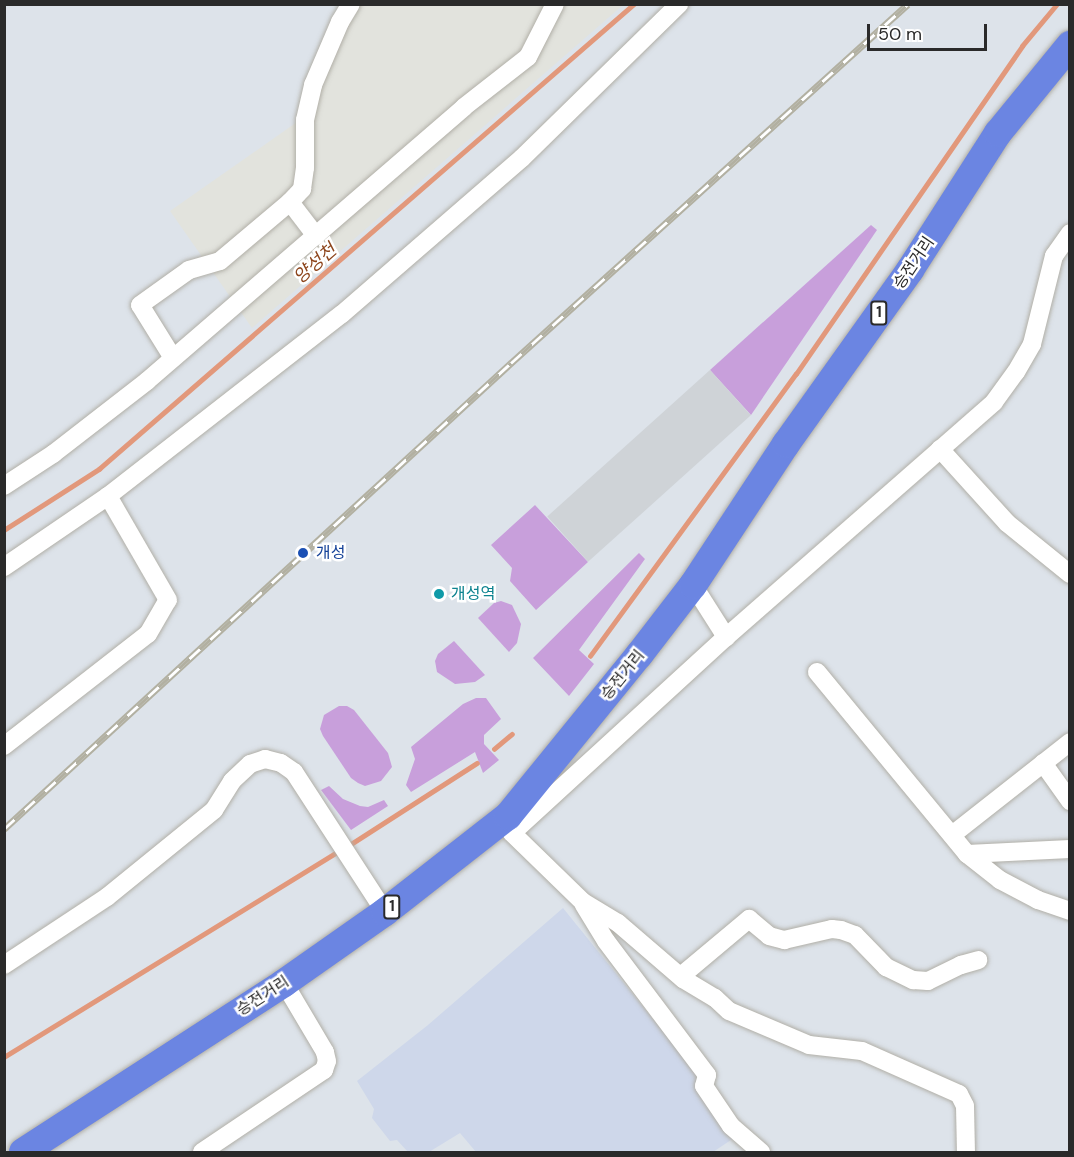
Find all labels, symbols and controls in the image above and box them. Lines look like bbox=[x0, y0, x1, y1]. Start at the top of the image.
scale bar bbox=[870, 12, 990, 50]
text: 50 m bbox=[878, 22, 922, 46]
street label: 승전거리 bbox=[890, 233, 938, 293]
water label: 양성천 bbox=[289, 240, 341, 288]
road number: 1 bbox=[870, 301, 888, 325]
place label: 개성 bbox=[316, 543, 345, 563]
marker: 개성 bbox=[294, 544, 312, 562]
place label: 개성역 bbox=[451, 584, 495, 604]
marker: 개성역 bbox=[432, 587, 446, 601]
street label: 승전거리 bbox=[597, 646, 649, 704]
road number: 1 bbox=[383, 895, 401, 919]
street label: 승전거리 bbox=[233, 972, 293, 1020]

